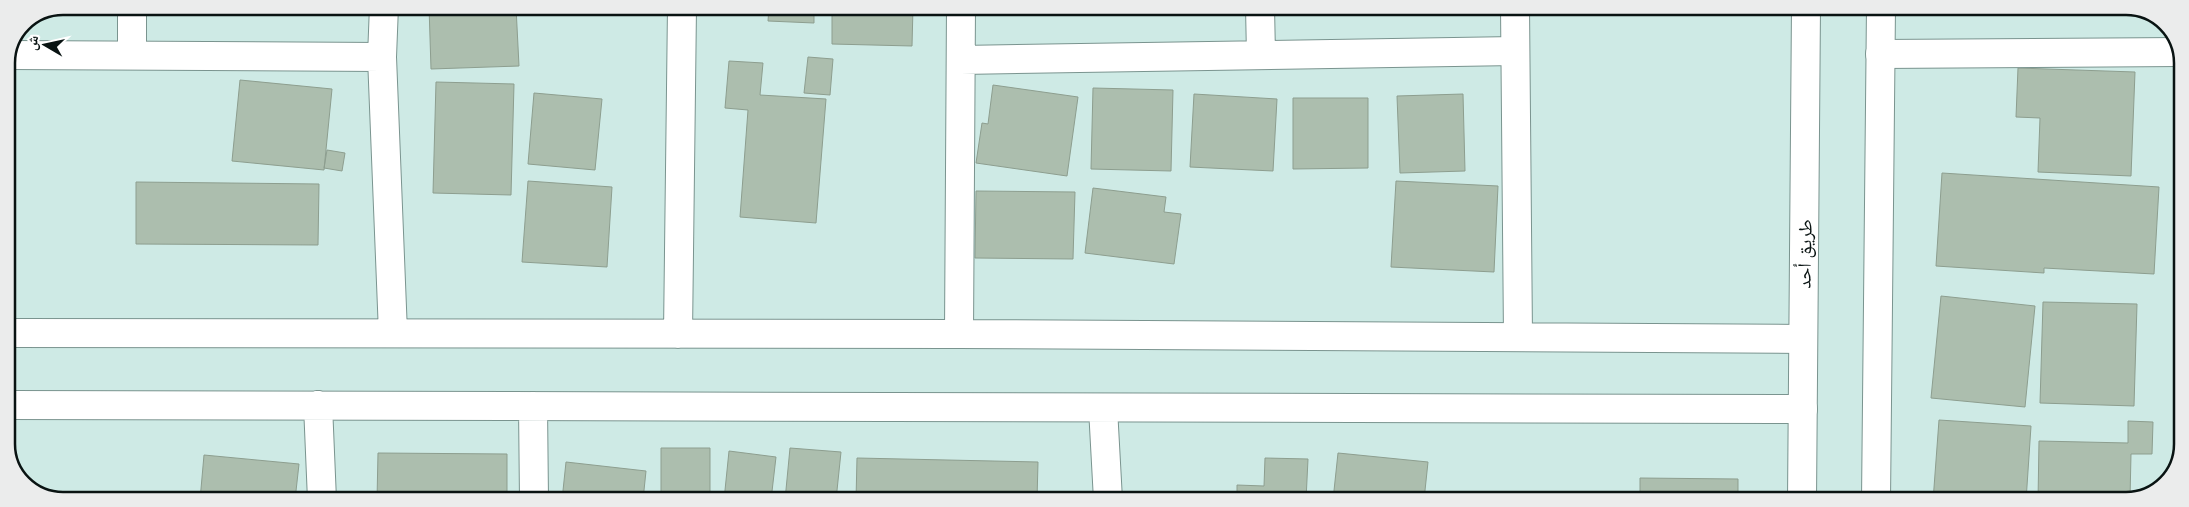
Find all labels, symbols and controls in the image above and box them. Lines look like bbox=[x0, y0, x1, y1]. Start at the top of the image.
north arrow bbox=[20, 20, 70, 70]
text: ش bbox=[21, 34, 44, 52]
street label: طريق أحد bbox=[1790, 219, 1821, 289]

